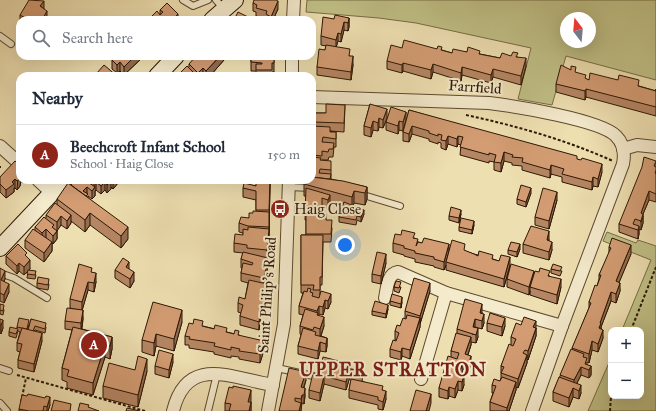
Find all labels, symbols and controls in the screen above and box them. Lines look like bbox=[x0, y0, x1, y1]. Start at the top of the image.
north arrow bbox=[560, 12, 596, 48]
search box bbox=[16, 16, 316, 60]
icon: search bbox=[30, 27, 52, 49]
text: Search here bbox=[62, 29, 133, 47]
street label: Farrfield bbox=[448, 76, 503, 98]
text: Nearby bbox=[32, 88, 83, 109]
text: Beechcroft Infant School bbox=[70, 138, 225, 156]
text: A bbox=[41, 147, 49, 163]
text: 150 m bbox=[268, 147, 300, 163]
text: School · Haig Close bbox=[70, 156, 174, 172]
bus stop icon: Haig Close bbox=[269, 198, 291, 220]
place label: Haig Close bbox=[294, 200, 361, 218]
your location bbox=[335, 235, 355, 255]
street label: Saint Philip's Road bbox=[254, 236, 280, 354]
map controls bbox=[608, 327, 644, 399]
button: + bbox=[608, 327, 644, 363]
pin: A bbox=[81, 330, 107, 360]
district label: UPPER STRATTON bbox=[299, 358, 487, 381]
button: − bbox=[608, 363, 644, 399]

